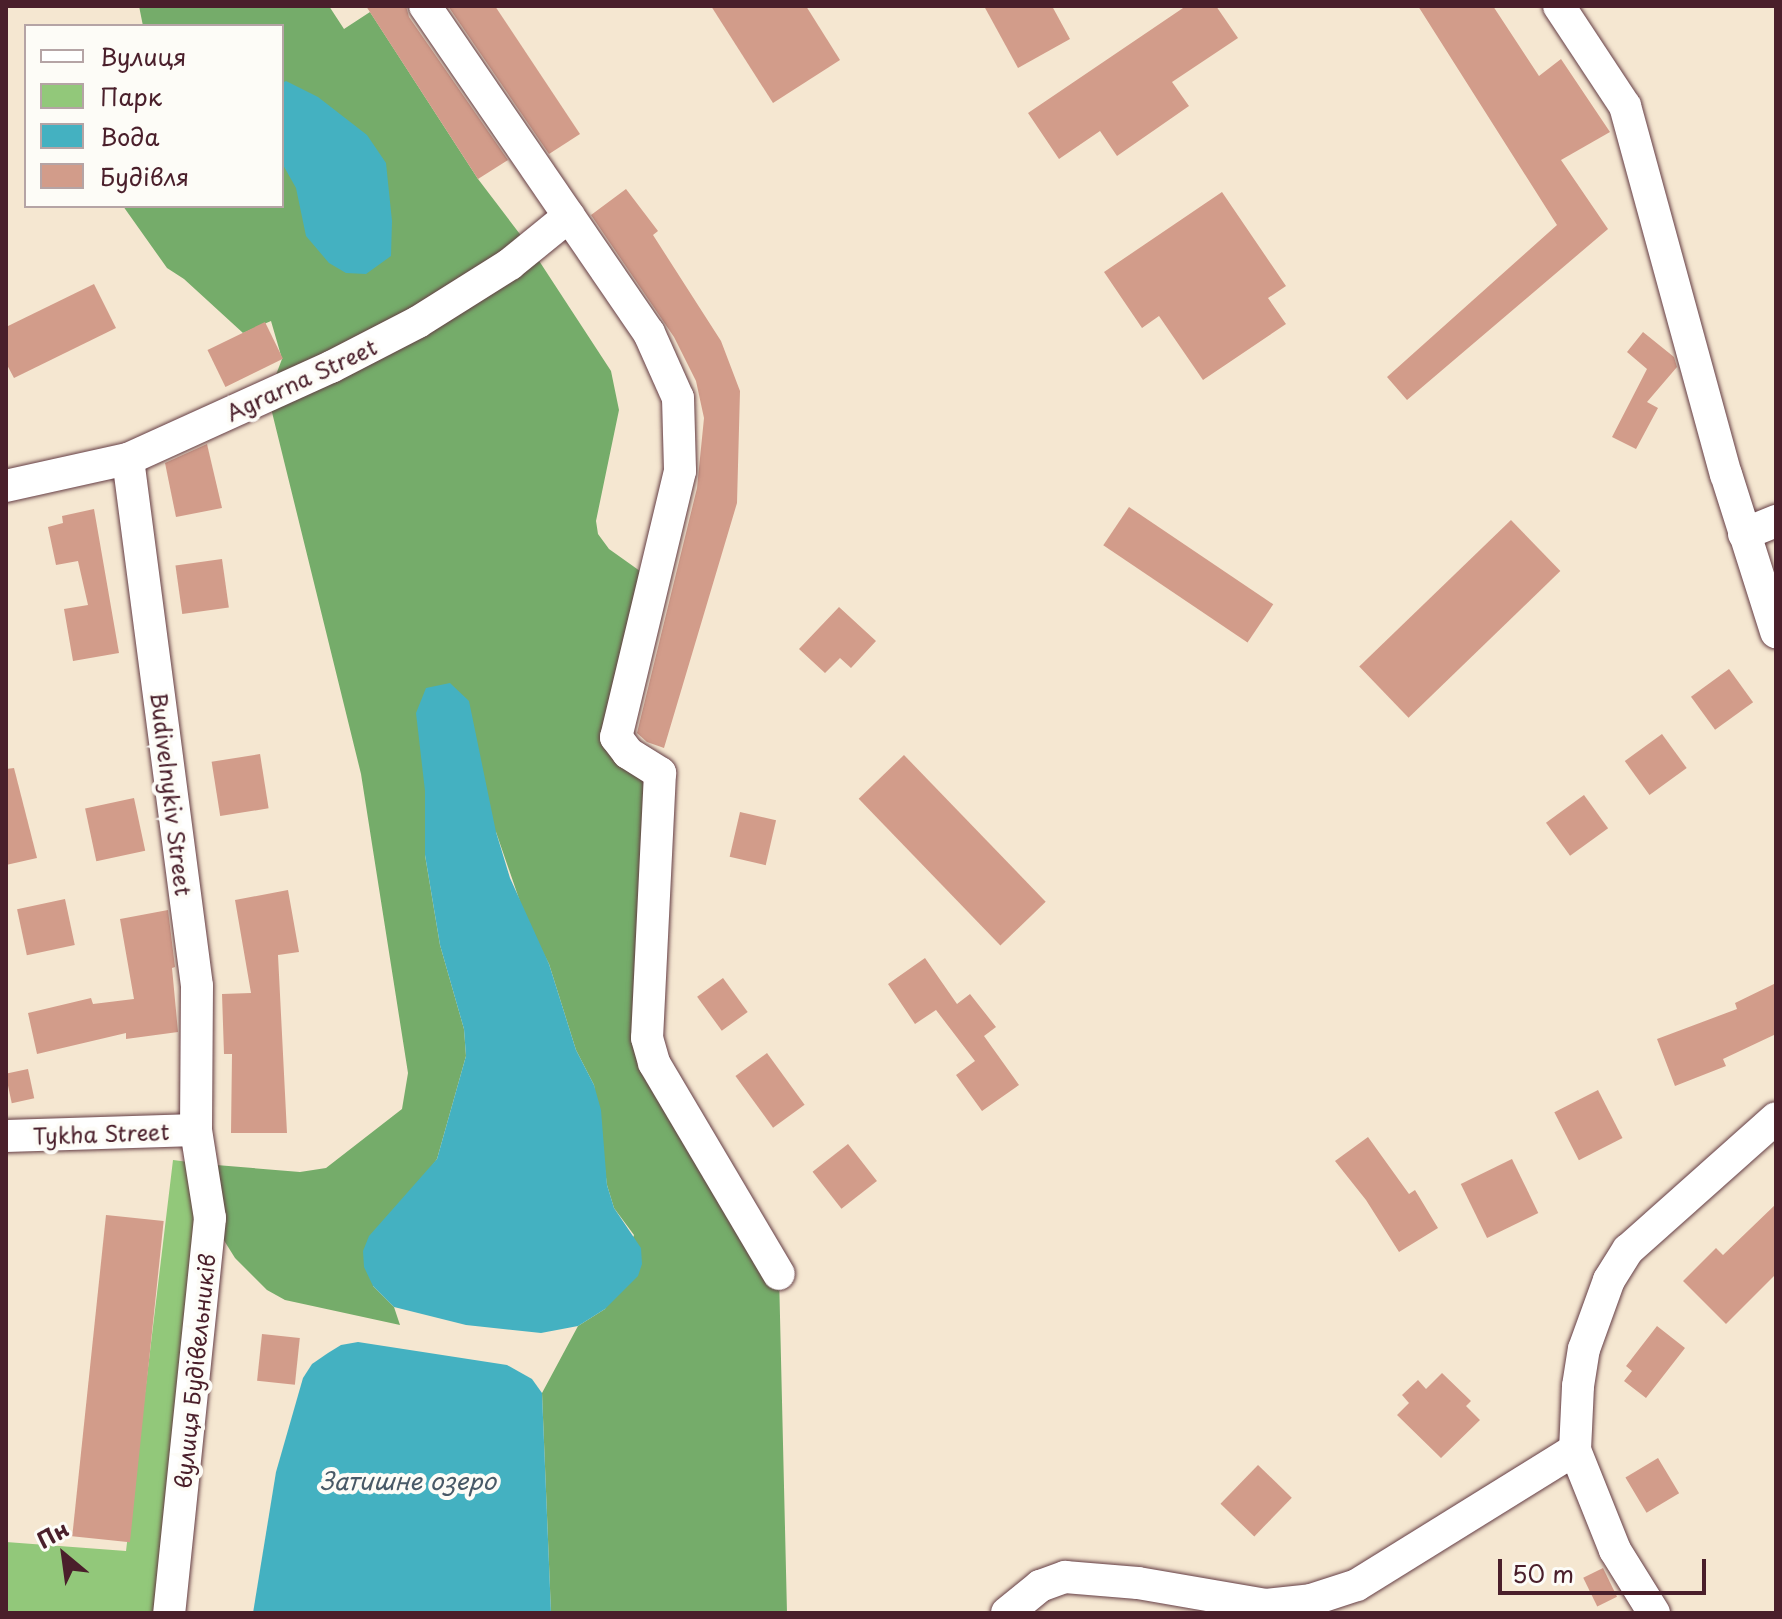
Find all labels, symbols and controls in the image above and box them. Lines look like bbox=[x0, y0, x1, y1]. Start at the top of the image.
legend bbox=[24, 24, 284, 208]
text: Вулиця bbox=[100, 38, 186, 74]
text: Парк bbox=[100, 78, 162, 114]
text: Вода bbox=[100, 118, 159, 154]
text: Будівля bbox=[100, 158, 189, 194]
street label: Agrarna Street bbox=[222, 333, 380, 425]
street label: Budivelnykiv Street bbox=[146, 690, 198, 898]
street label: Tykha Street bbox=[32, 1117, 170, 1149]
street label: вулиця Будівельників bbox=[169, 1252, 219, 1490]
water label: Затишне озеро bbox=[320, 1467, 496, 1495]
text: Пн bbox=[30, 1511, 74, 1556]
north arrow bbox=[24, 1515, 104, 1595]
scale bar bbox=[1502, 1543, 1710, 1593]
text: 50 m bbox=[1512, 1555, 1574, 1591]

